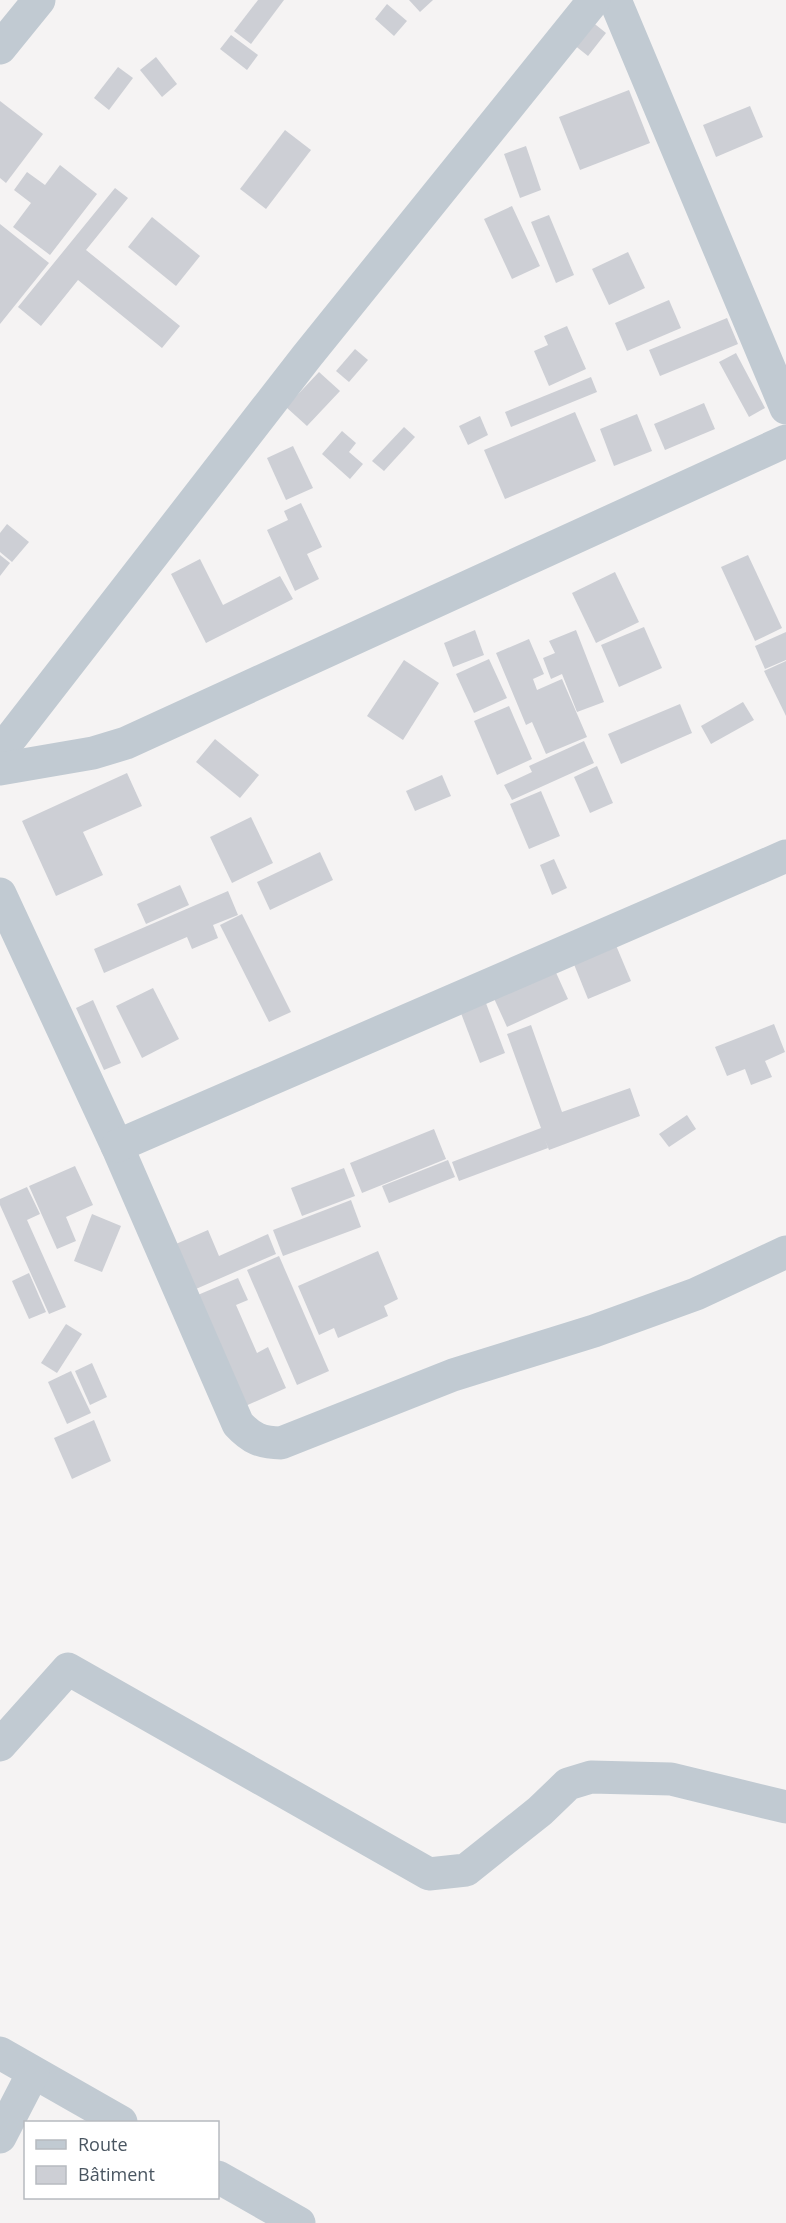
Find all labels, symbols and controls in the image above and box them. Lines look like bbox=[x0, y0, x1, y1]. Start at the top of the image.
legend bbox=[24, 2121, 219, 2199]
text: Route bbox=[78, 2132, 128, 2156]
text: Bâtiment bbox=[78, 2162, 155, 2186]

